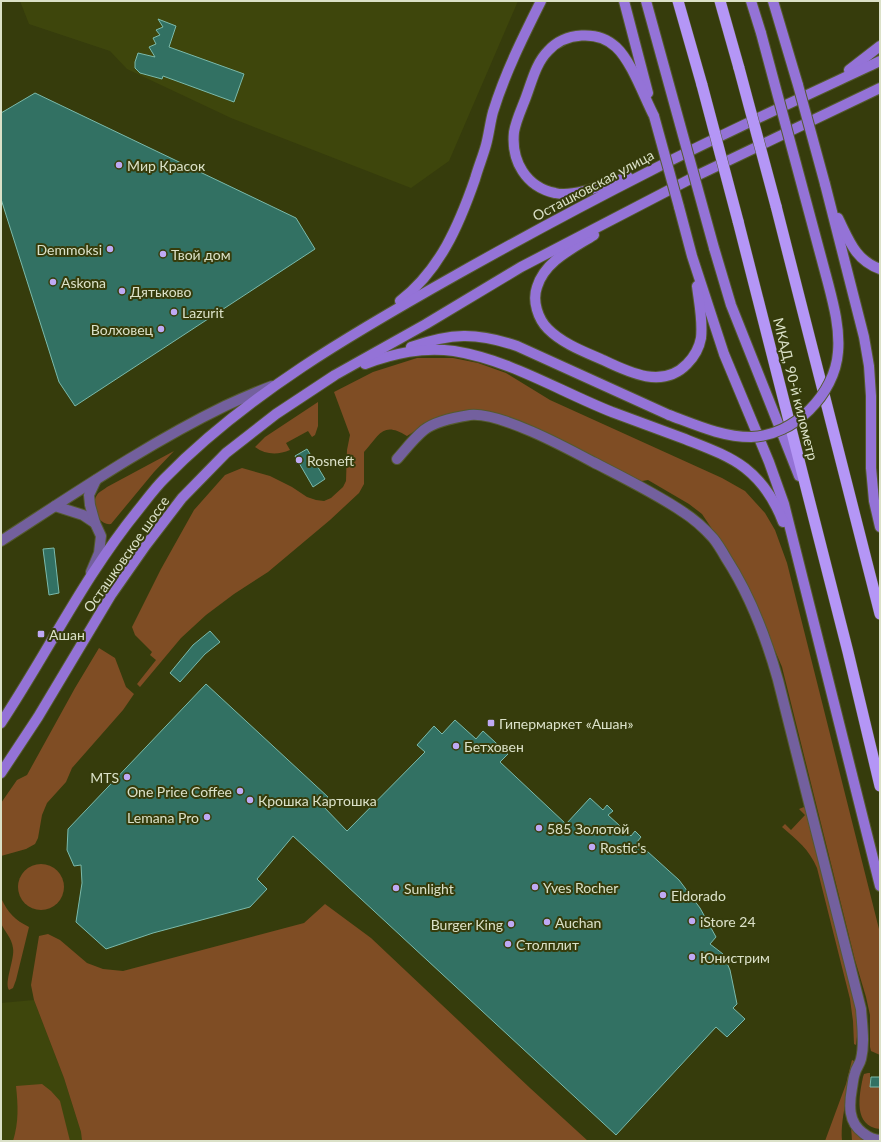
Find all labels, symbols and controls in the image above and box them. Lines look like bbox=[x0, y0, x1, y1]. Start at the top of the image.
street label: Осташковская улица bbox=[530, 146, 657, 224]
place label: Мир Красок bbox=[127, 157, 206, 174]
marker: Мир Красок bbox=[114, 160, 124, 170]
place label: Demmoksi bbox=[37, 241, 102, 258]
marker: Demmoksi bbox=[105, 244, 115, 254]
place label: Твой дом bbox=[171, 246, 231, 263]
marker: Твой дом bbox=[158, 249, 168, 259]
place label: Askona bbox=[61, 274, 106, 291]
marker: Askona bbox=[48, 277, 58, 287]
place label: Дятьково bbox=[130, 283, 192, 300]
marker: Дятьково bbox=[117, 286, 127, 296]
place label: Lazurit bbox=[182, 304, 224, 321]
marker: Lazurit bbox=[169, 307, 179, 317]
street label: МКАД, 90-й километр bbox=[770, 316, 822, 462]
place label: Волховец bbox=[91, 321, 154, 338]
marker: Волховец bbox=[156, 324, 166, 334]
place label: Rosneft bbox=[307, 452, 354, 469]
marker: Rosneft bbox=[294, 455, 304, 465]
street label: Осташковское шоссе bbox=[80, 493, 172, 615]
place label: Ашан bbox=[49, 626, 85, 643]
marker: Ашан bbox=[36, 629, 46, 639]
place label: Гипермаркет «Ашан» bbox=[499, 715, 633, 732]
marker: Гипермаркет «Ашан» bbox=[486, 718, 496, 728]
place label: Бетховен bbox=[464, 738, 524, 755]
marker: Бетховен bbox=[451, 741, 461, 751]
place label: MTS bbox=[90, 769, 119, 786]
marker: MTS bbox=[122, 772, 132, 782]
place label: One Price Coffee bbox=[127, 783, 232, 800]
marker: One Price Coffee bbox=[235, 786, 245, 796]
place label: Крошка Картошка bbox=[258, 792, 377, 809]
marker: Крошка Картошка bbox=[245, 795, 255, 805]
place label: Lemana Pro bbox=[127, 809, 199, 826]
marker: Lemana Pro bbox=[202, 812, 212, 822]
place label: 585 Золотой bbox=[547, 820, 629, 837]
marker: 585 Золотой bbox=[534, 823, 544, 833]
place label: Rostic's bbox=[600, 839, 646, 856]
marker: Rostic's bbox=[587, 842, 597, 852]
place label: Yves Rocher bbox=[543, 879, 618, 896]
place label: Sunlight bbox=[404, 880, 454, 897]
marker: Yves Rocher bbox=[530, 882, 540, 892]
marker: Sunlight bbox=[391, 883, 401, 893]
place label: Eldorado bbox=[671, 887, 726, 904]
marker: Eldorado bbox=[658, 890, 668, 900]
place label: iStore 24 bbox=[700, 913, 756, 930]
place label: Auchan bbox=[555, 914, 601, 931]
place label: Burger King bbox=[431, 916, 503, 933]
marker: iStore 24 bbox=[687, 916, 697, 926]
marker: Auchan bbox=[542, 917, 552, 927]
marker: Burger King bbox=[506, 919, 516, 929]
place label: Столплит bbox=[516, 936, 579, 953]
marker: Столплит bbox=[503, 939, 513, 949]
place label: Юнистрим bbox=[700, 949, 770, 966]
marker: Юнистрим bbox=[687, 952, 697, 962]

